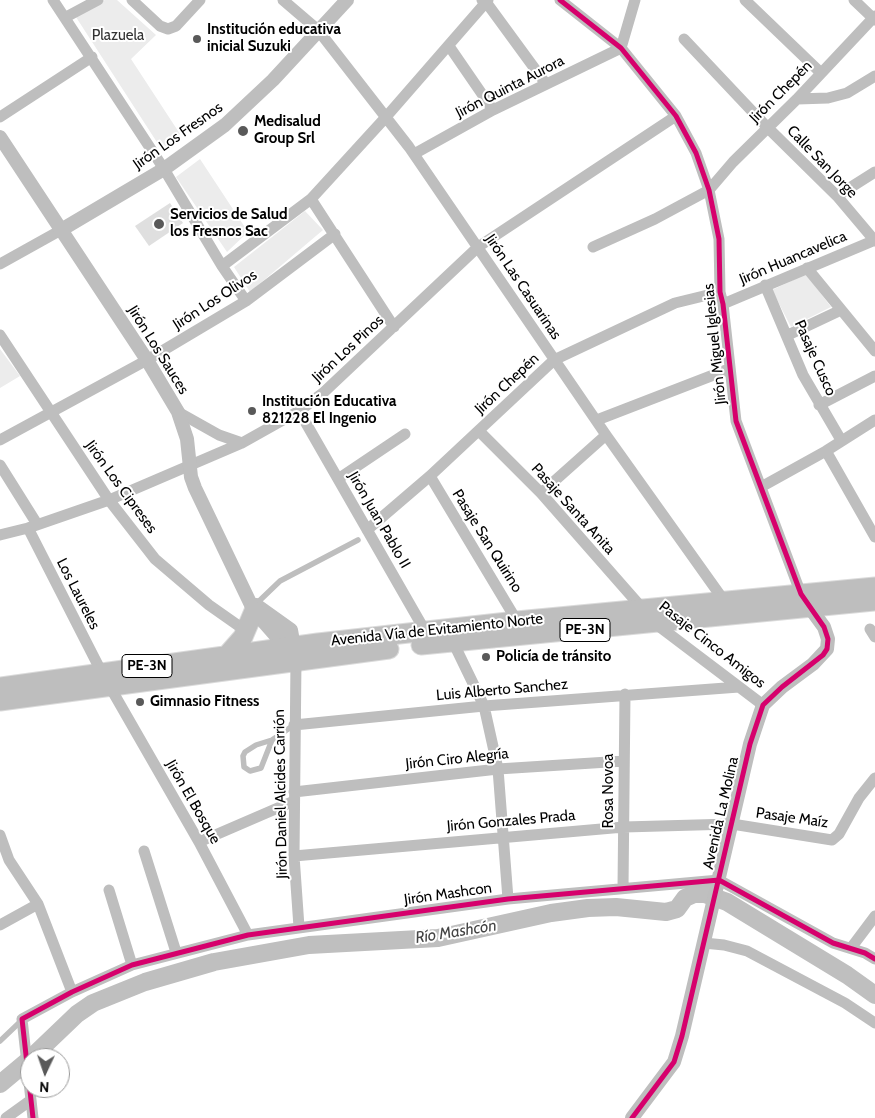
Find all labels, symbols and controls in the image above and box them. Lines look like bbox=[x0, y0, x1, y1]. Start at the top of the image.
place label: Institución educativa inicial Suzuki bbox=[207, 21, 341, 56]
park label: Plazuela bbox=[92, 27, 144, 45]
marker: Institución educativa inicial Suzuki bbox=[191, 33, 203, 45]
street label: Jirón Quinta Aurora bbox=[453, 52, 567, 122]
street label: Jirón Chepén bbox=[746, 57, 816, 127]
street label: Jirón Los Fresnos bbox=[130, 98, 226, 174]
place label: Medisalud Group Srl bbox=[254, 113, 321, 148]
street label: Calle San Jorge bbox=[783, 122, 861, 202]
marker: Medisalud Group Srl bbox=[236, 124, 250, 138]
place label: Servicios de Salud los Fresnos Sac bbox=[170, 206, 288, 241]
marker: Servicios de Salud los Fresnos Sac bbox=[152, 217, 166, 231]
street label: Jirón Huancavelica bbox=[737, 227, 849, 289]
street label: Jirón Las Casuarinas bbox=[481, 231, 565, 343]
street label: Jirón Los Olivos bbox=[170, 266, 260, 334]
street label: Jirón Miguel Iglesias bbox=[700, 283, 730, 405]
street label: Jirón Los Sauces bbox=[124, 302, 192, 398]
street label: Jirón Los Pinos bbox=[309, 311, 387, 387]
street label: Pasaje Cusco bbox=[790, 317, 840, 399]
street label: Jirón Chepén bbox=[471, 350, 543, 418]
place label: Institución Educativa 821228 El Ingenio bbox=[262, 393, 397, 428]
marker: Institución Educativa 821228 El Ingenio bbox=[246, 405, 258, 417]
street label: Jirón Los Cipreses bbox=[81, 437, 161, 537]
street label: Pasaje Santa Anita bbox=[527, 460, 619, 558]
street label: Jirón Juan Pablo II bbox=[344, 469, 414, 571]
street label: Pasaje San Quirino bbox=[448, 486, 526, 596]
street label: Los Laureles bbox=[52, 555, 104, 633]
street label: Pasaje Cinco Amigos bbox=[655, 598, 769, 692]
street label: Avenida Vía de Evitamiento Norte bbox=[330, 610, 544, 650]
road number: PE-3N bbox=[560, 618, 610, 642]
place label: Policía de tránsito bbox=[496, 648, 611, 666]
marker: Policía de tránsito bbox=[480, 651, 492, 663]
road number: PE-3N bbox=[122, 654, 172, 678]
street label: Luis Alberto Sanchez bbox=[435, 675, 569, 705]
place label: Gimnasio Fitness bbox=[150, 693, 259, 711]
marker: Gimnasio Fitness bbox=[134, 696, 146, 708]
street label: Jirón Daniel Alcides Carrión bbox=[271, 709, 291, 879]
street label: Jirón Ciro Alegría bbox=[405, 745, 509, 773]
street label: Rosa Novoa bbox=[600, 754, 618, 828]
street label: Avenida La Molina bbox=[699, 755, 743, 871]
street label: Jirón El Bosque bbox=[162, 757, 224, 847]
street label: Pasaje Maíz bbox=[755, 804, 829, 832]
street label: Jirón Gonzales Prada bbox=[446, 806, 576, 836]
street label: Jirón Mashcon bbox=[403, 879, 493, 909]
water label: Río Mashcón bbox=[414, 916, 498, 948]
north arrow bbox=[20, 1048, 70, 1098]
text: N bbox=[39, 1078, 50, 1096]

